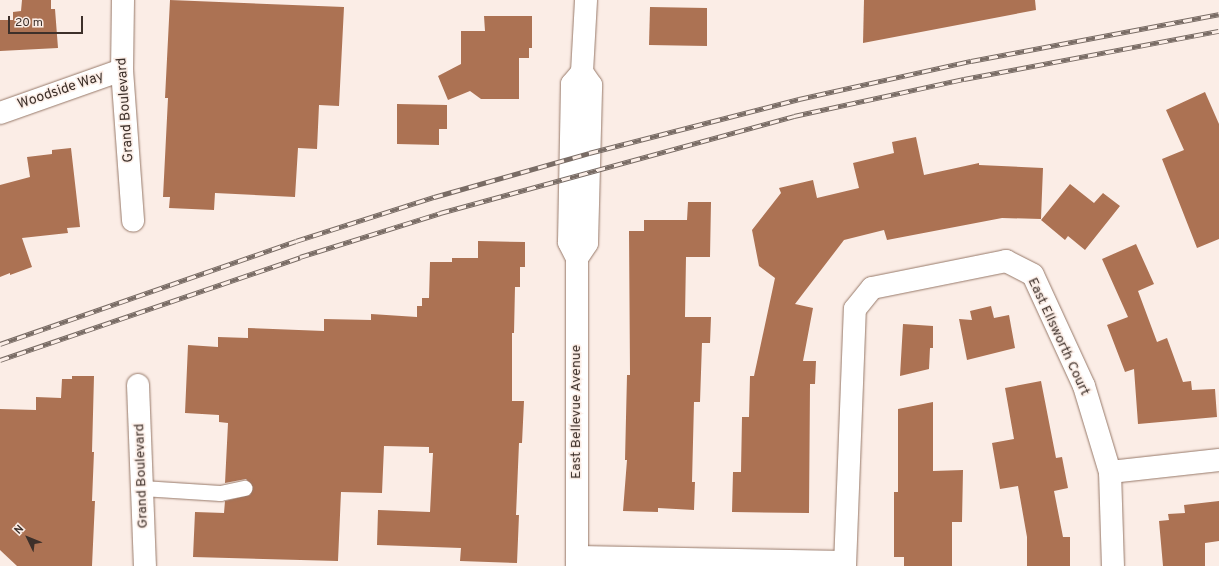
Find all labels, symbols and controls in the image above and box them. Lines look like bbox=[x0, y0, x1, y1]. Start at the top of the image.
scale bar bbox=[10, 8, 85, 34]
text: 20 m bbox=[15, 15, 43, 31]
street label: Grand Boulevard bbox=[114, 57, 138, 163]
street label: Woodside Way bbox=[16, 68, 106, 114]
street label: East Ellsworth Court bbox=[1023, 275, 1093, 399]
street label: East Bellevue Avenue bbox=[569, 345, 585, 479]
street label: Grand Boulevard bbox=[132, 423, 152, 529]
north arrow bbox=[8, 518, 48, 558]
text: N bbox=[11, 522, 27, 537]

